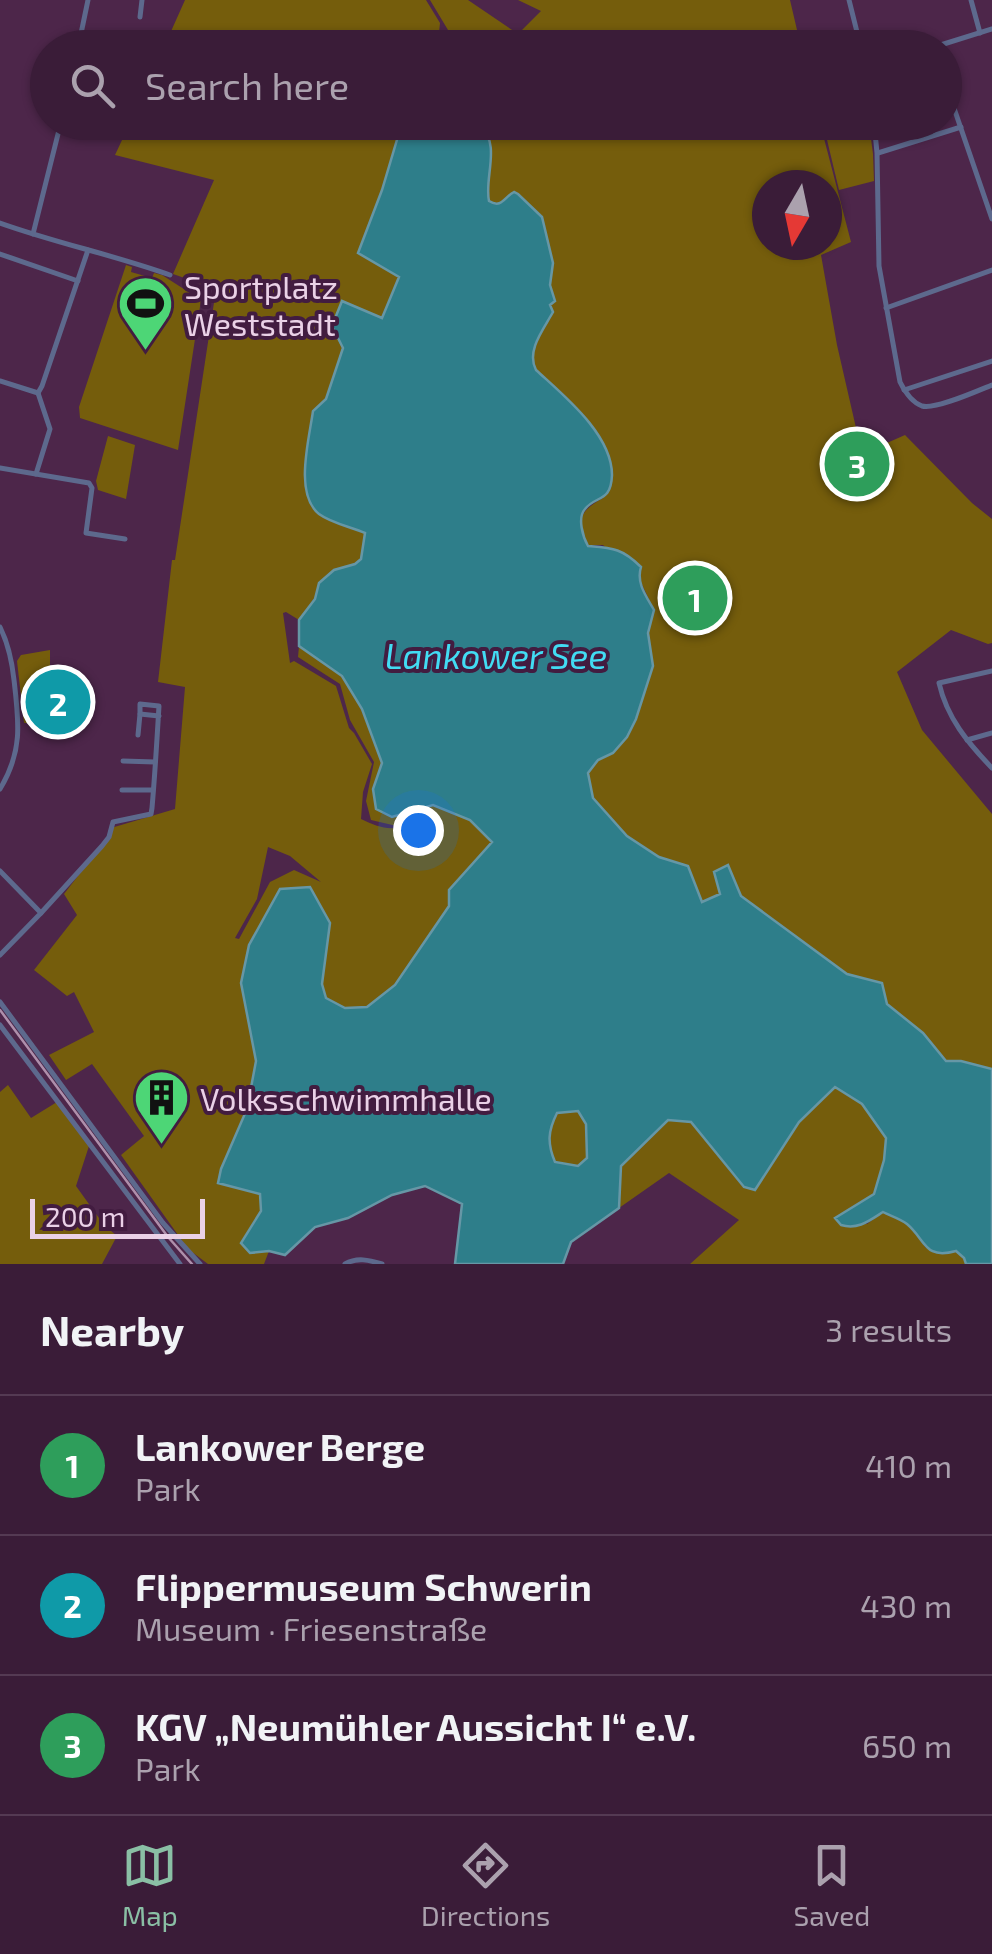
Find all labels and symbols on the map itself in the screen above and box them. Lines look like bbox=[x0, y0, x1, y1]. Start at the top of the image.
north arrow bbox=[752, 170, 842, 260]
place label: Sportplatz Weststadt bbox=[184, 267, 338, 342]
sports icon: Sportplatz Weststadt bbox=[115, 274, 175, 353]
pin: 3 bbox=[824, 426, 890, 502]
pin: 1 bbox=[662, 560, 728, 636]
water label: Lankower See bbox=[385, 634, 607, 676]
pin: 2 bbox=[26, 664, 90, 740]
your location bbox=[393, 805, 444, 856]
building icon: Volksschwimmhalle bbox=[131, 1068, 191, 1147]
place label: Volksschwimmhalle bbox=[200, 1079, 492, 1117]
scale bar bbox=[30, 1194, 205, 1238]

